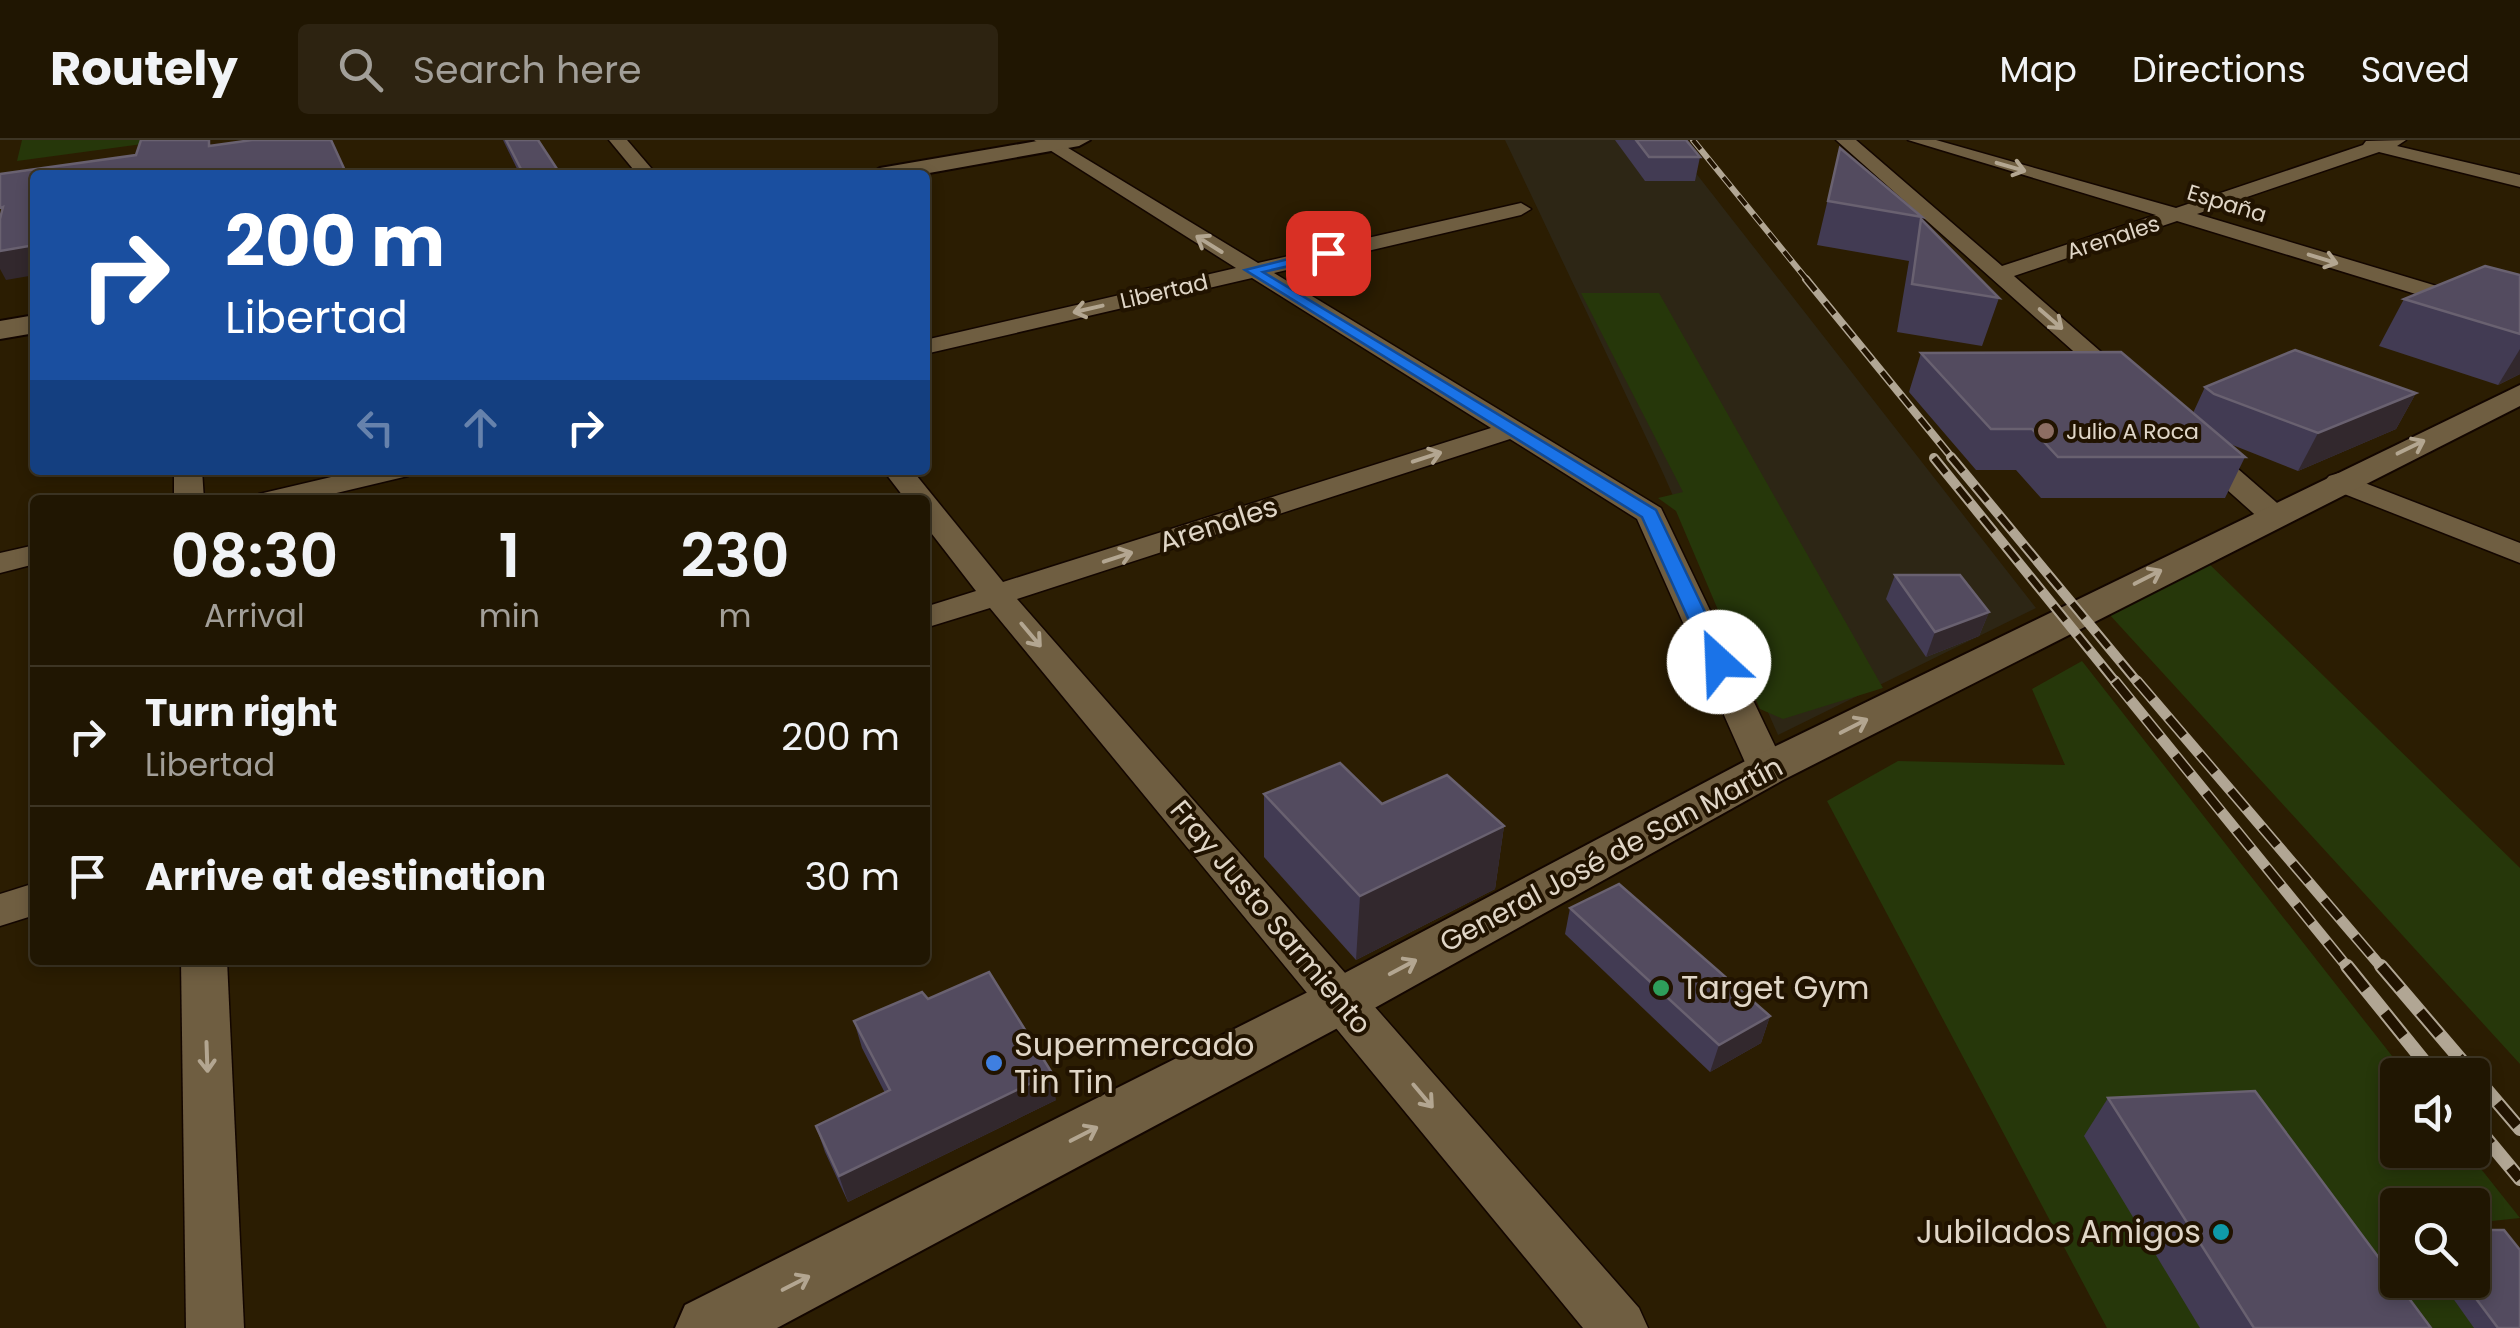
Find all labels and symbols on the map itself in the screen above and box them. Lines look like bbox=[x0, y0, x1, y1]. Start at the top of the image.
one-way arrow bbox=[1995, 159, 2026, 177]
street label: España bbox=[2183, 177, 2270, 230]
street label: Arenales bbox=[2063, 208, 2164, 267]
pin bbox=[1286, 211, 1371, 296]
one-way arrow bbox=[1196, 234, 1224, 254]
one-way arrow bbox=[2306, 251, 2338, 269]
street label: Libertad bbox=[1117, 266, 1211, 317]
one-way arrow bbox=[1073, 301, 1105, 319]
one-way arrow bbox=[2037, 307, 2063, 330]
place label: Julio A Roca bbox=[2066, 416, 2199, 447]
marker: Julio A Roca bbox=[2035, 420, 2057, 442]
one-way arrow bbox=[2395, 436, 2425, 455]
one-way arrow bbox=[1411, 447, 1443, 465]
street label: Arenales bbox=[1154, 487, 1282, 562]
one-way arrow bbox=[1102, 546, 1133, 564]
one-way arrow bbox=[2133, 567, 2162, 586]
position arrow bbox=[1667, 610, 1771, 714]
one-way arrow bbox=[1019, 622, 1042, 647]
one-way arrow bbox=[1839, 716, 1869, 735]
street label: General José de San Martín bbox=[1433, 747, 1790, 962]
street label: Fray Justo Sarmiento bbox=[1161, 792, 1380, 1043]
one-way arrow bbox=[1388, 956, 1417, 976]
place label: Target Gym bbox=[1681, 965, 1869, 1010]
marker: Target Gym bbox=[1650, 977, 1672, 999]
place label: Supermercado Tin Tin bbox=[1014, 1022, 1255, 1104]
one-way arrow bbox=[198, 1041, 217, 1073]
marker: Supermercado Tin Tin bbox=[983, 1052, 1005, 1074]
one-way arrow bbox=[1411, 1082, 1433, 1108]
one-way arrow bbox=[1069, 1124, 1099, 1143]
place label: Jubilados Amigos bbox=[1916, 1209, 2201, 1254]
marker: Jubilados Amigos bbox=[2210, 1221, 2232, 1243]
one-way arrow bbox=[780, 1273, 810, 1292]

